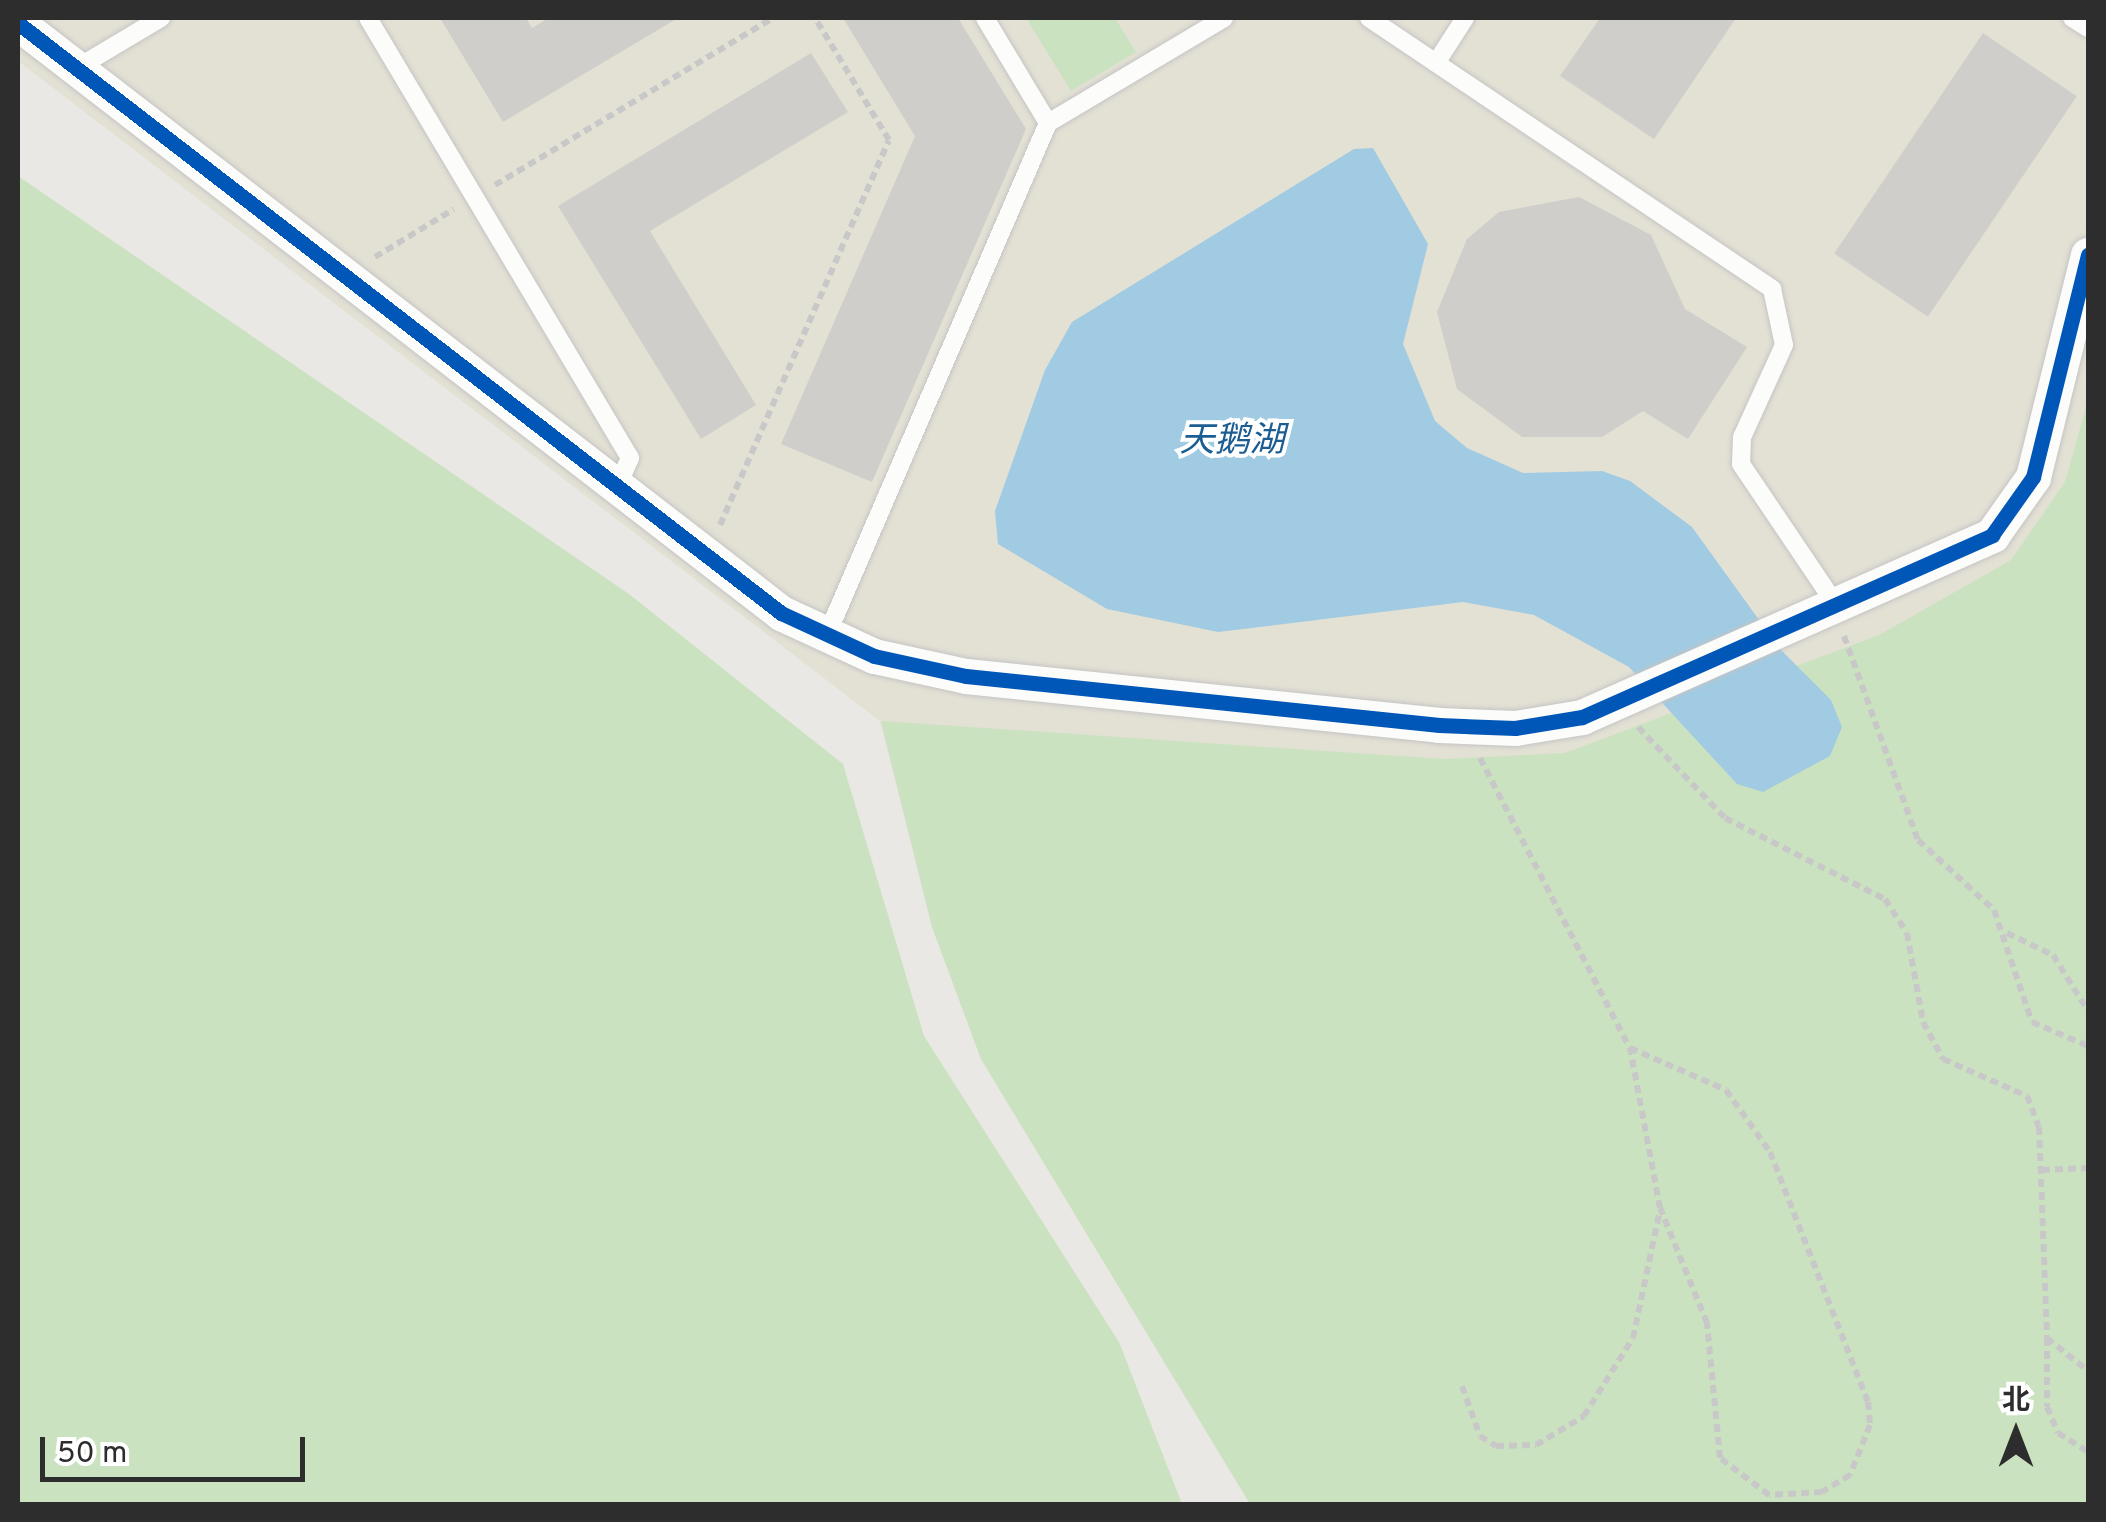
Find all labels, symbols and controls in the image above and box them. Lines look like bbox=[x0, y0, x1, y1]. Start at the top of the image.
water label: 天鹅湖 bbox=[1180, 421, 1284, 463]
north arrow bbox=[1966, 1382, 2066, 1482]
text: 北 bbox=[2002, 1384, 2030, 1420]
scale bar bbox=[45, 1417, 310, 1479]
text: 50 m bbox=[57, 1436, 127, 1473]

